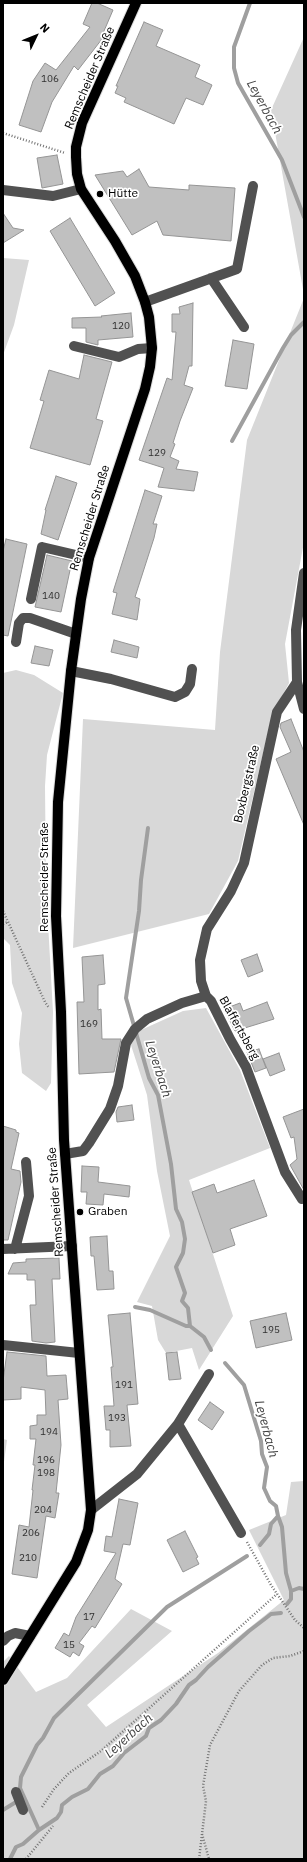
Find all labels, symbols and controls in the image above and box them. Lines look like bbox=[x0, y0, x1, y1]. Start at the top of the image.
north arrow bbox=[16, 16, 56, 56]
text: N bbox=[37, 20, 53, 36]
street label: Remscheider Straße bbox=[62, 25, 118, 131]
house number: 106 bbox=[41, 73, 59, 85]
water label: Leyerbach bbox=[243, 77, 285, 137]
place label: Hütte bbox=[108, 187, 138, 201]
marker: Hütte bbox=[95, 189, 105, 199]
house number: 120 bbox=[112, 320, 130, 332]
house number: 129 bbox=[148, 447, 166, 459]
street label: Remscheider Straße bbox=[67, 463, 113, 573]
house number: 140 bbox=[42, 590, 60, 602]
street label: Boxbergstraße bbox=[231, 744, 263, 824]
street label: Remscheider Straße bbox=[38, 822, 52, 932]
street label: Blaffertsberg bbox=[216, 994, 262, 1062]
house number: 169 bbox=[80, 1018, 98, 1030]
water label: Leyerbach bbox=[141, 1039, 175, 1099]
street label: Remscheider Straße bbox=[45, 1147, 67, 1257]
place label: Graben bbox=[88, 1205, 127, 1219]
marker: Graben bbox=[75, 1207, 85, 1217]
house number: 195 bbox=[262, 1324, 280, 1336]
house number: 191 bbox=[115, 1379, 133, 1391]
water label: Leyerbach bbox=[251, 1399, 281, 1459]
house number: 193 bbox=[108, 1412, 126, 1424]
house number: 194 bbox=[40, 1426, 58, 1438]
house number: 196 bbox=[37, 1454, 55, 1466]
house number: 198 bbox=[37, 1467, 55, 1479]
house number: 204 bbox=[34, 1504, 52, 1516]
house number: 206 bbox=[22, 1527, 40, 1539]
house number: 210 bbox=[19, 1552, 37, 1564]
house number: 17 bbox=[83, 1611, 95, 1623]
house number: 15 bbox=[63, 1639, 75, 1651]
water label: Leyerbach bbox=[102, 1710, 156, 1762]

